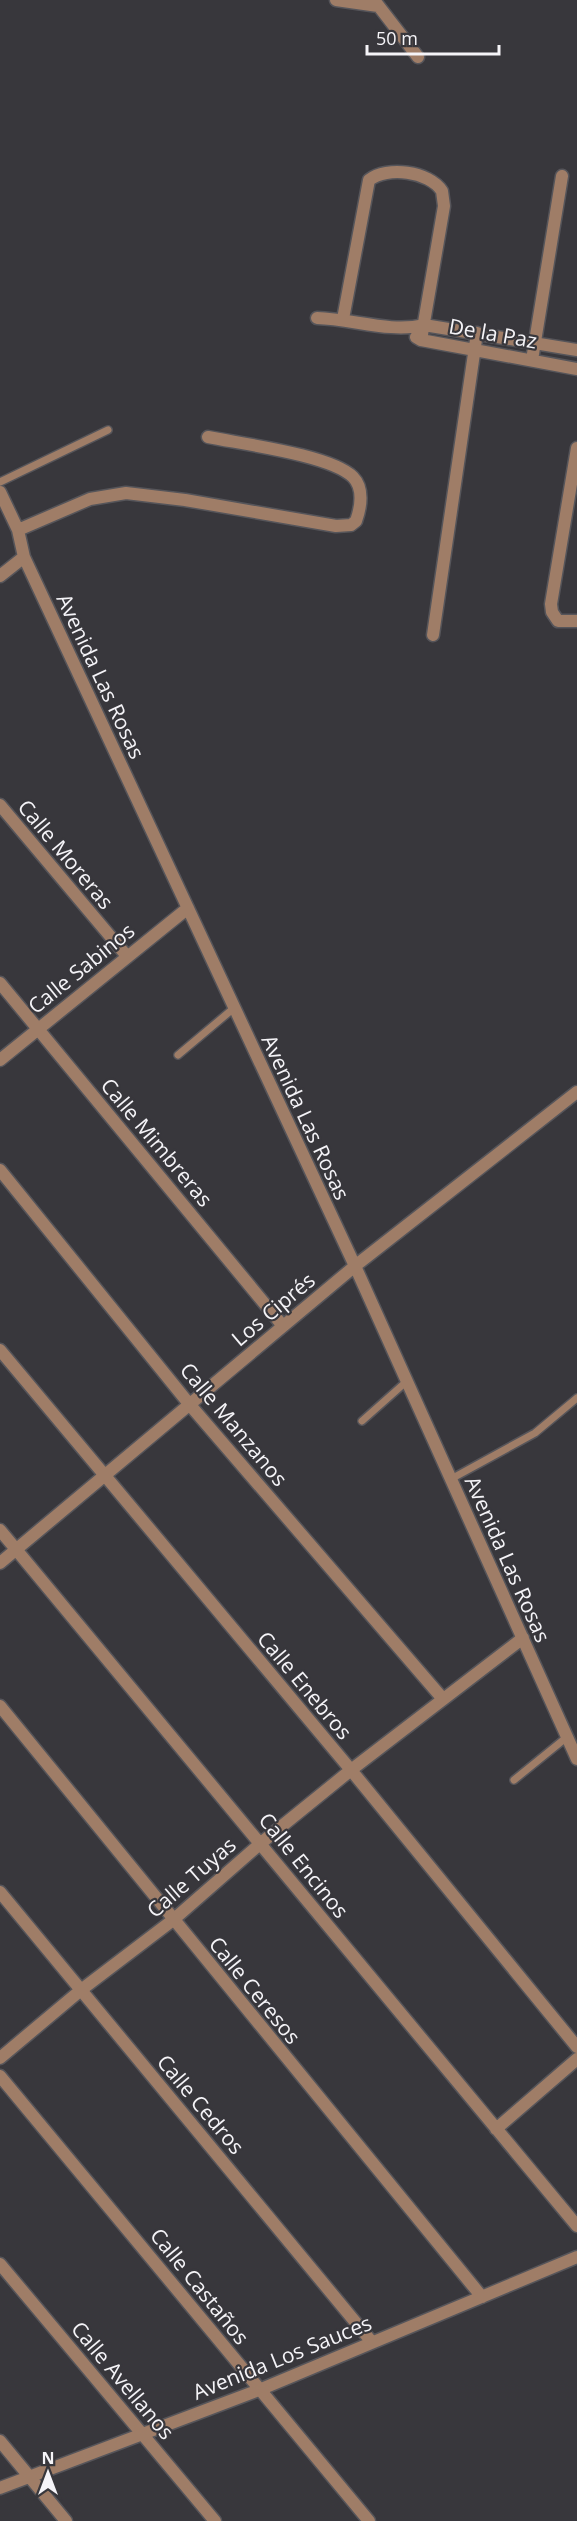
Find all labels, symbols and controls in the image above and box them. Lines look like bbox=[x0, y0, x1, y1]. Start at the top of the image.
scale bar bbox=[367, 18, 499, 56]
text: 50 m bbox=[376, 26, 418, 50]
street label: De la Paz bbox=[447, 311, 539, 355]
street label: Avenida Las Rosas bbox=[50, 589, 152, 763]
street label: Calle Moreras bbox=[12, 793, 120, 915]
street label: Calle Sabinos bbox=[22, 916, 140, 1020]
street label: Avenida Las Rosas bbox=[255, 1030, 357, 1204]
street label: Calle Mimbreras bbox=[95, 1072, 219, 1212]
street label: Los Ciprés bbox=[225, 1266, 321, 1352]
street label: Calle Manzanos bbox=[174, 1356, 294, 1492]
street label: Avenida Las Rosas bbox=[459, 1472, 557, 1646]
street label: Calle Enebros bbox=[251, 1625, 359, 1745]
street label: Calle Encinos bbox=[253, 1806, 355, 1924]
street label: Calle Tuyas bbox=[141, 1831, 241, 1923]
street label: Calle Ceresos bbox=[203, 1930, 307, 2050]
street label: Calle Cedros bbox=[151, 2048, 251, 2160]
street label: Calle Castaños bbox=[144, 2222, 256, 2350]
street label: Avenida Los Sauces bbox=[188, 2308, 376, 2406]
street label: Calle Avellanos bbox=[65, 2315, 181, 2445]
north arrow bbox=[18, 2443, 78, 2503]
text: N bbox=[41, 2447, 55, 2469]

